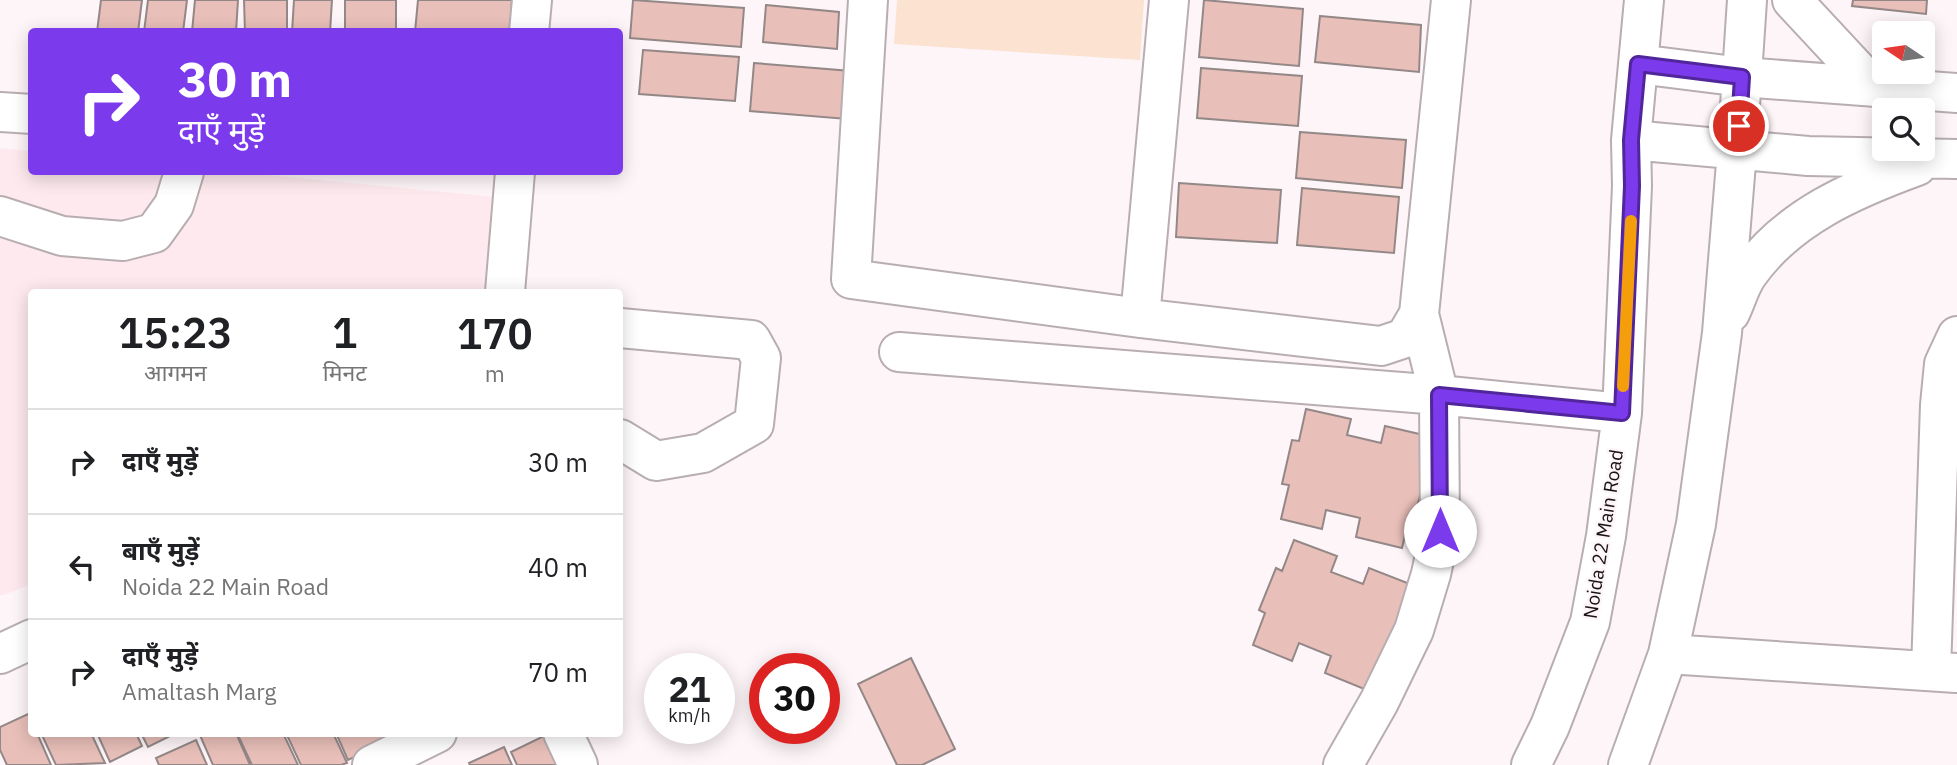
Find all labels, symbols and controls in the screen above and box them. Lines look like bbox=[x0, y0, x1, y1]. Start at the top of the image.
north arrow bbox=[1872, 21, 1936, 84]
map controls bbox=[1872, 21, 1935, 161]
text: 30 m bbox=[178, 47, 292, 110]
icon: right bbox=[63, 56, 154, 147]
pin bbox=[1709, 96, 1769, 156]
button: search bbox=[1872, 98, 1935, 161]
icon: arrive bbox=[1720, 107, 1758, 145]
text: दाएँ मुड़ें bbox=[178, 109, 265, 151]
text: 15:23 bbox=[118, 305, 232, 360]
text: 1 bbox=[332, 305, 357, 360]
text: 170 bbox=[457, 306, 533, 361]
text: आगमन bbox=[144, 357, 207, 387]
text: मिनट bbox=[323, 357, 367, 387]
text: m bbox=[485, 358, 505, 388]
icon: right bbox=[63, 443, 101, 481]
text: दाएँ मुड़ें bbox=[122, 443, 198, 477]
text: 30 m bbox=[528, 445, 588, 479]
street label: Noida 22 Main Road bbox=[1578, 448, 1628, 620]
position arrow bbox=[1403, 494, 1477, 568]
text: बाएँ मुड़ें bbox=[122, 533, 199, 567]
icon: left bbox=[63, 548, 101, 586]
text: 40 m bbox=[528, 550, 588, 584]
text: Noida 22 Main Road bbox=[122, 571, 329, 601]
text: दाएँ मुड़ें bbox=[122, 638, 198, 672]
icon: right bbox=[63, 653, 101, 691]
speed limit sign: 30 bbox=[749, 653, 840, 744]
text: 70 m bbox=[528, 655, 588, 689]
text: 21 bbox=[668, 666, 711, 712]
text: Amaltash Marg bbox=[122, 676, 276, 706]
text: km/h bbox=[668, 704, 711, 727]

